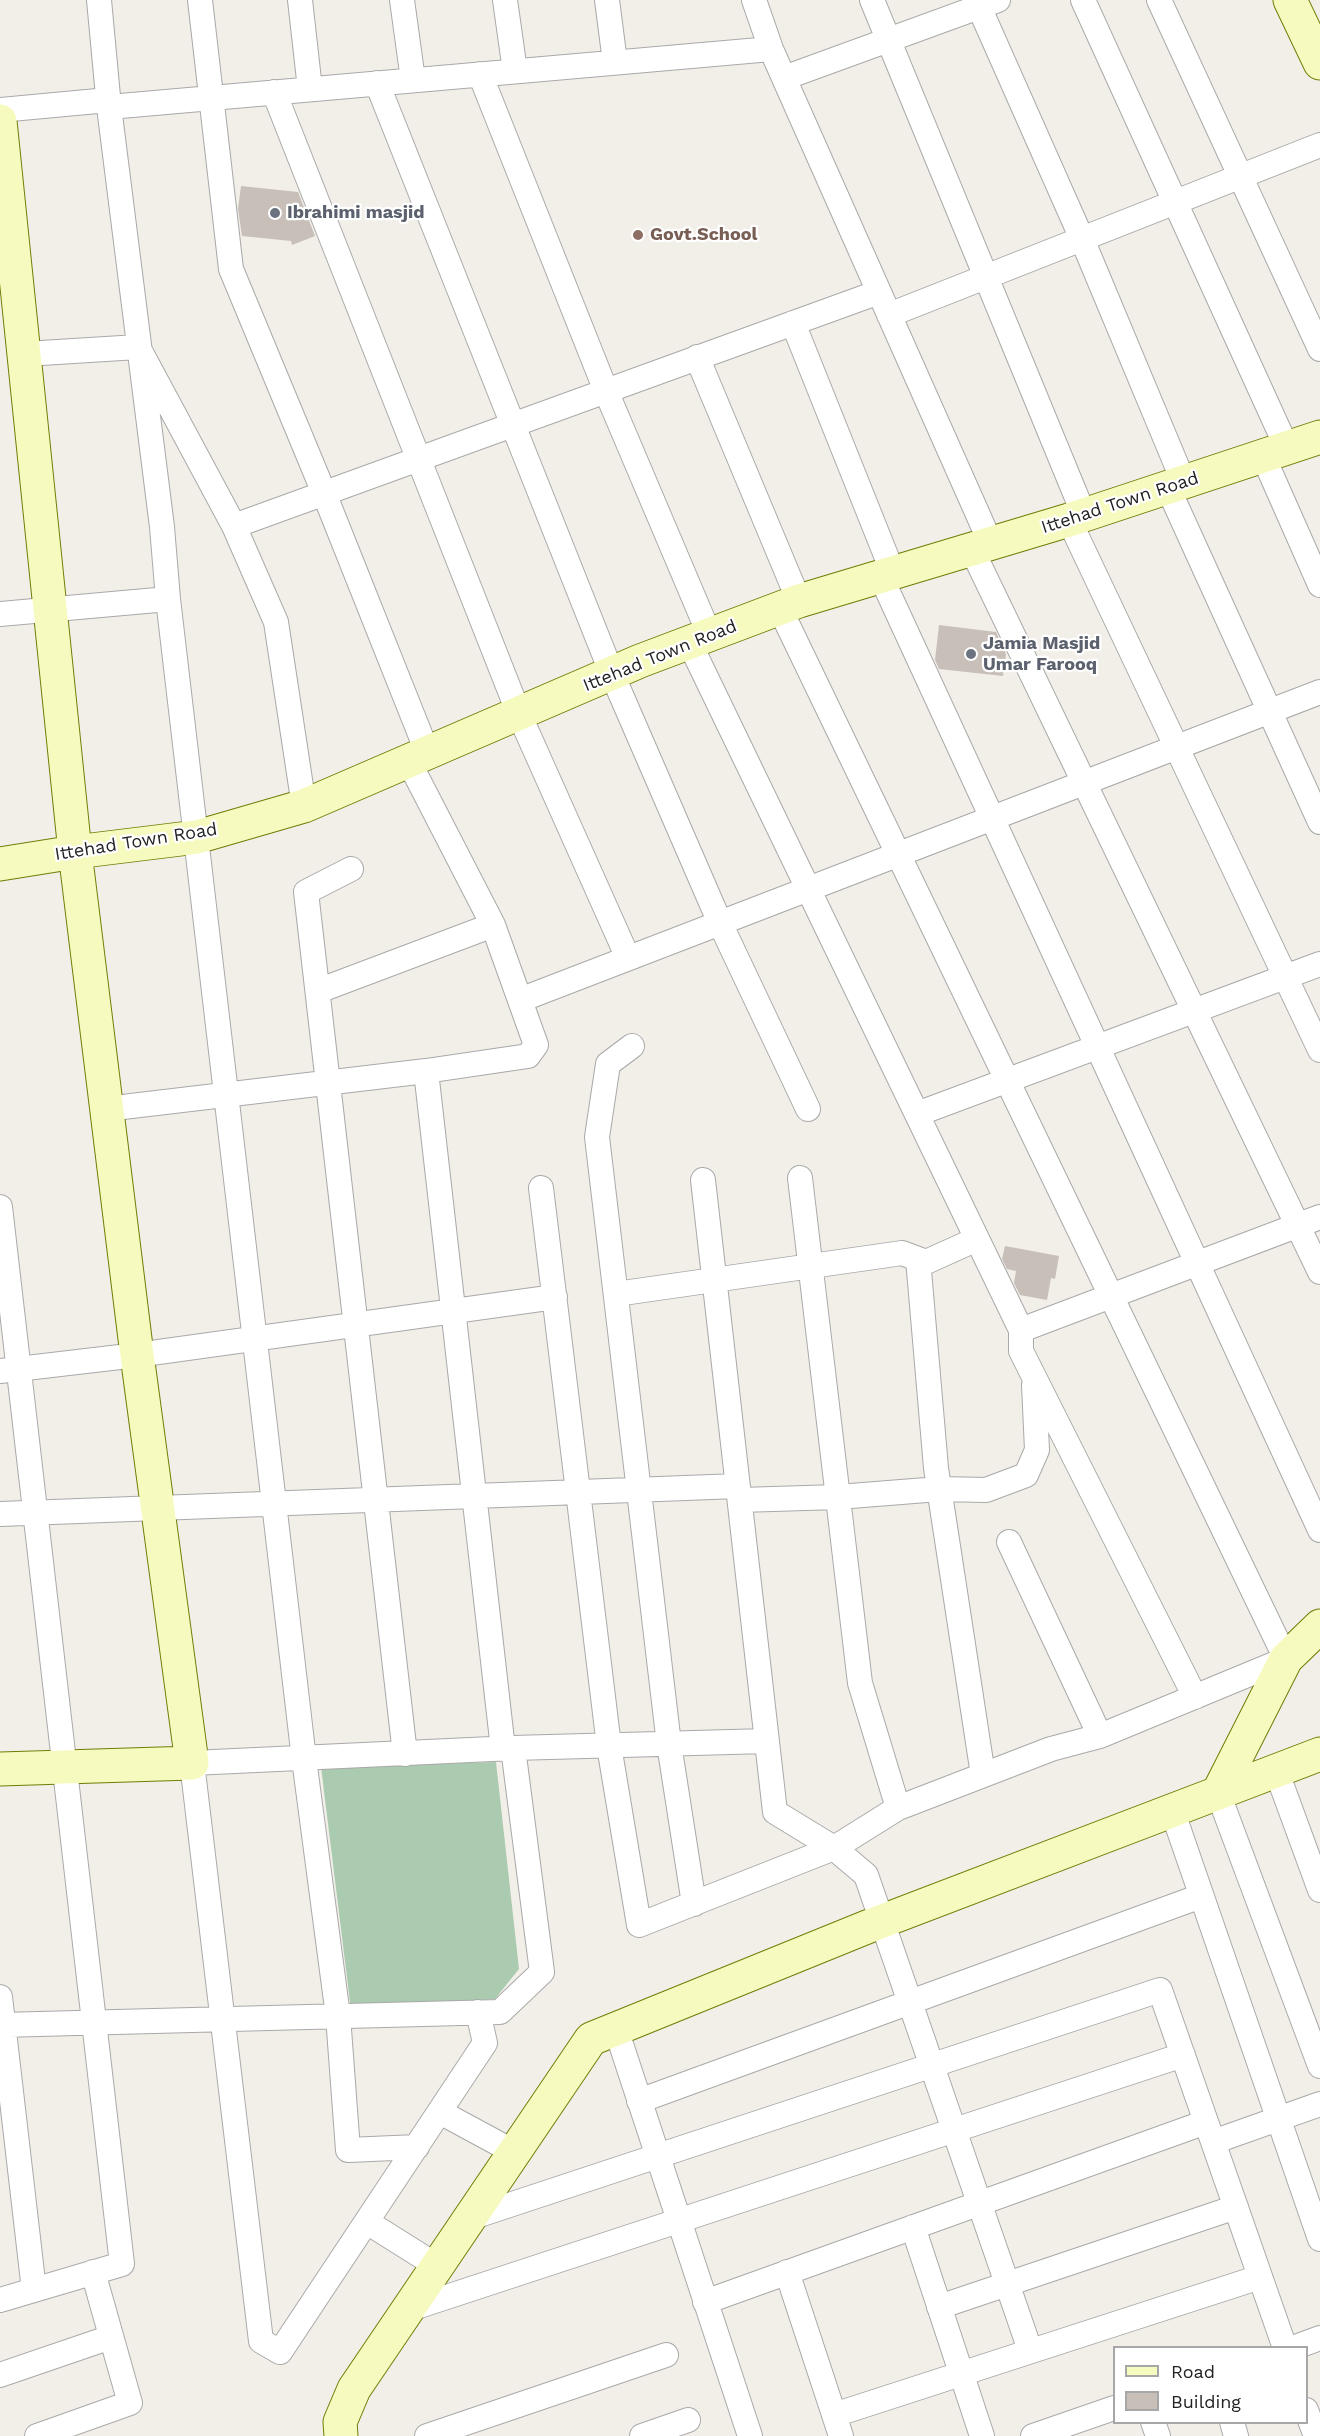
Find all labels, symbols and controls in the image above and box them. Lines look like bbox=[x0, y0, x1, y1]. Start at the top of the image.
place label: Ibrahimi masjid bbox=[287, 202, 424, 224]
marker: Ibrahimi masjid bbox=[268, 206, 282, 220]
place label: Govt.School bbox=[650, 224, 757, 246]
marker: Govt.School bbox=[631, 228, 645, 242]
street label: Ittehad Town Road bbox=[1039, 467, 1201, 539]
street label: Ittehad Town Road bbox=[580, 615, 740, 697]
place label: Jamia Masjid Umar Farooq bbox=[983, 633, 1100, 676]
marker: Jamia Masjid Umar Farooq bbox=[964, 647, 978, 661]
street label: Ittehad Town Road bbox=[53, 818, 219, 866]
legend bbox=[1113, 2346, 1308, 2424]
text: Road bbox=[1171, 2361, 1215, 2382]
text: Building bbox=[1171, 2391, 1241, 2412]

